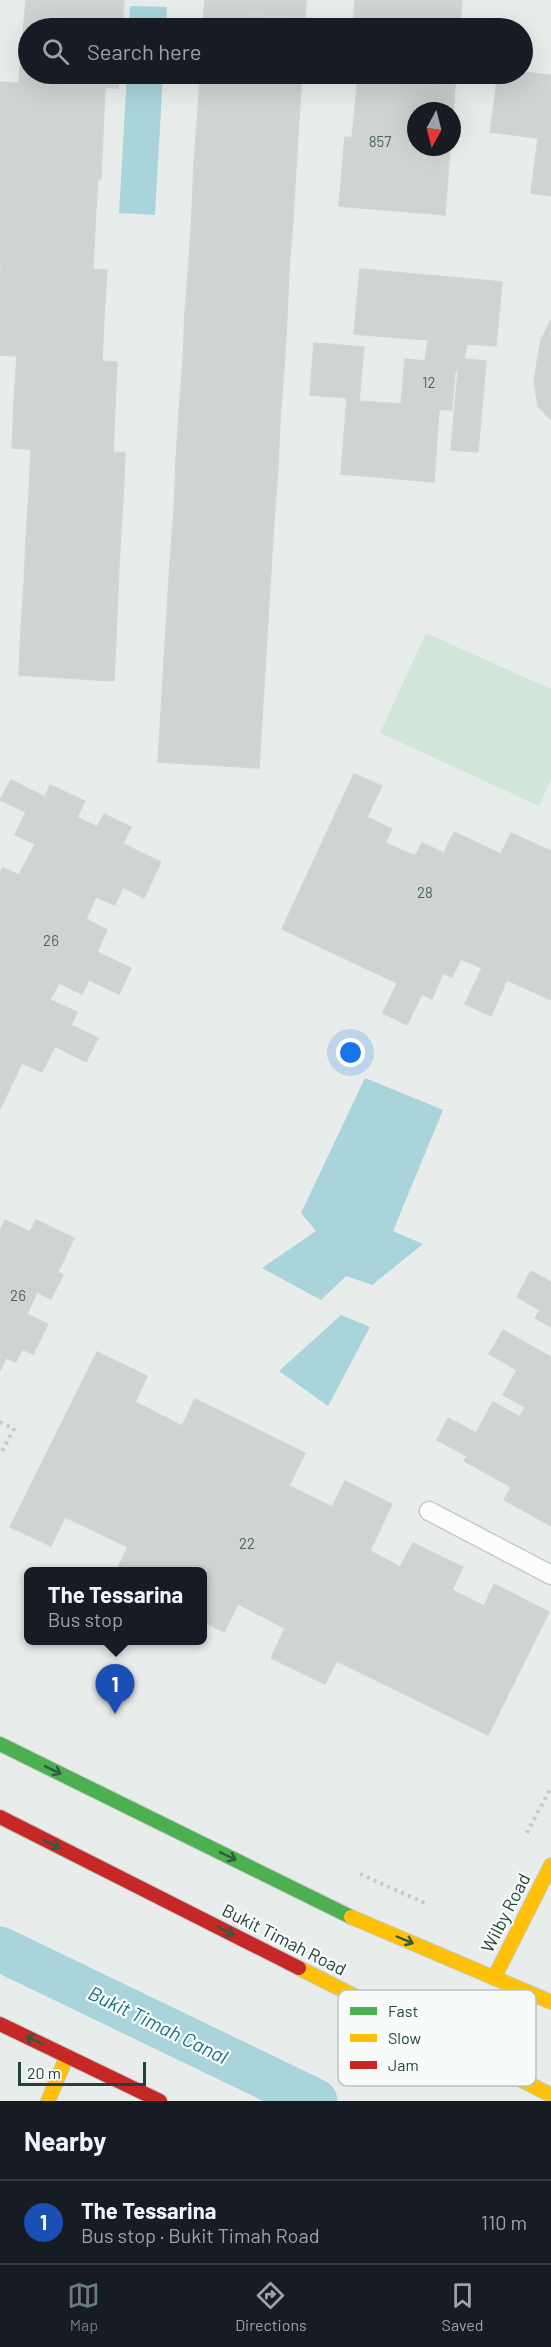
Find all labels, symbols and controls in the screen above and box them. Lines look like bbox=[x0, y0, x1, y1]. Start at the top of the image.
search box bbox=[18, 18, 533, 84]
icon: search bbox=[39, 35, 72, 68]
text: Search here bbox=[87, 38, 201, 64]
north arrow bbox=[407, 102, 461, 156]
house number: 857 bbox=[369, 132, 391, 150]
house number: 12 bbox=[422, 373, 436, 391]
house number: 28 bbox=[417, 883, 433, 901]
house number: 26 bbox=[43, 931, 59, 949]
your location bbox=[336, 1038, 365, 1067]
house number: 26 bbox=[10, 1286, 26, 1304]
house number: 22 bbox=[239, 1534, 255, 1552]
popup bbox=[24, 1567, 207, 1645]
text: The Tessarina bbox=[48, 1581, 183, 1607]
text: Bus stop bbox=[48, 1607, 123, 1631]
pin: 1 bbox=[96, 1664, 134, 1714]
one-way arrow bbox=[43, 1764, 61, 1776]
one-way arrow bbox=[43, 1838, 61, 1850]
one-way arrow bbox=[218, 1850, 236, 1862]
street label: Wilby Road bbox=[476, 1869, 534, 1956]
street label: Bukit Timah Road bbox=[219, 1898, 350, 1980]
one-way arrow bbox=[217, 1926, 235, 1938]
one-way arrow bbox=[396, 1935, 414, 1946]
water label: Bukit Timah Canal bbox=[85, 1980, 233, 2068]
legend bbox=[338, 1990, 536, 2086]
text: Fast bbox=[388, 2001, 418, 2020]
text: Slow bbox=[388, 2028, 421, 2047]
one-way arrow bbox=[25, 2034, 43, 2045]
text: Jam bbox=[388, 2055, 419, 2074]
scale bar bbox=[18, 2059, 146, 2086]
text: 20 m bbox=[27, 2063, 61, 2082]
text: Nearby bbox=[24, 2125, 106, 2156]
text: The Tessarina bbox=[81, 2197, 216, 2223]
text: 1 bbox=[40, 2210, 47, 2234]
text: 110 m bbox=[481, 2210, 527, 2234]
text: Bus stop · Bukit Timah Road bbox=[81, 2223, 320, 2247]
tab: Map bbox=[67, 2279, 100, 2334]
tab: Directions bbox=[235, 2279, 307, 2334]
tab: Saved bbox=[442, 2279, 484, 2334]

